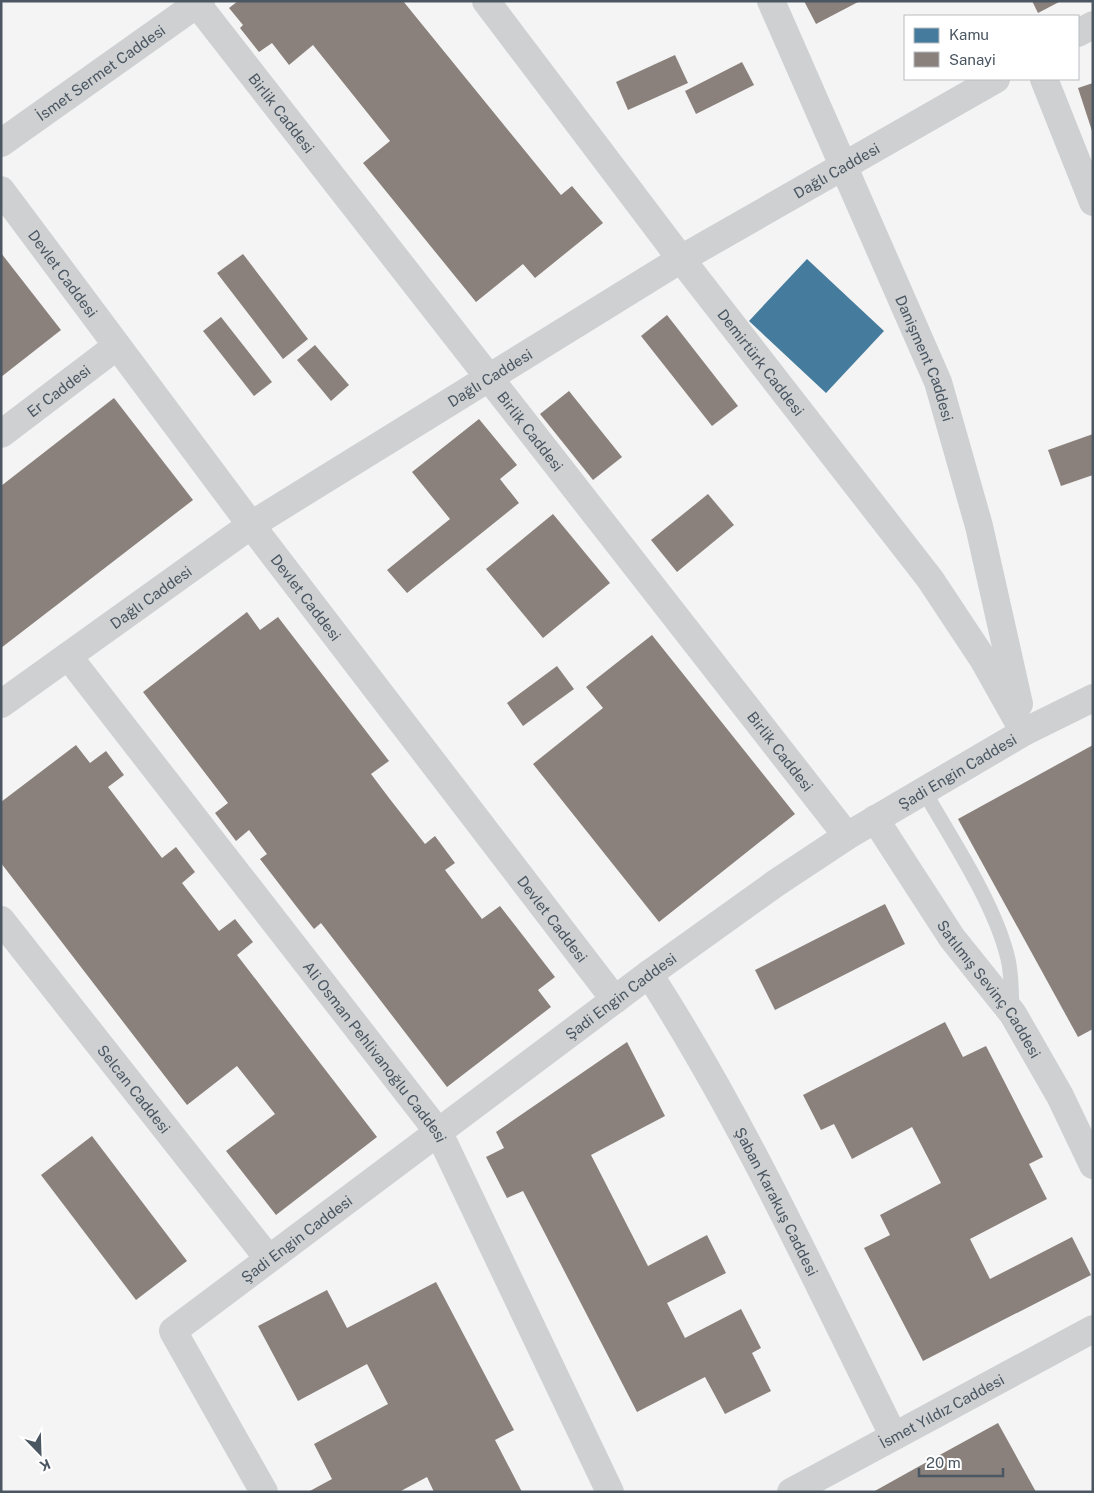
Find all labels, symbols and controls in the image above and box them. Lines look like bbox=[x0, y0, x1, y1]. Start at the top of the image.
legend bbox=[904, 15, 1079, 80]
street label: İsmet Sermet Caddesi bbox=[32, 21, 168, 124]
text: Kamu bbox=[949, 26, 989, 43]
text: Sanayi bbox=[949, 51, 996, 68]
street label: Birlik Caddesi bbox=[246, 70, 318, 156]
street label: Dağlı Caddesi bbox=[790, 139, 882, 201]
street label: Devlet Caddesi bbox=[25, 226, 101, 320]
street label: Danişment Caddesi bbox=[892, 292, 957, 423]
street label: Demirtürk Caddesi bbox=[715, 306, 808, 419]
street label: Dağlı Caddesi bbox=[444, 345, 535, 410]
street label: Er Caddesi bbox=[23, 361, 93, 420]
street label: Birlik Caddesi bbox=[494, 388, 567, 474]
street label: Devlet Caddesi bbox=[268, 551, 345, 644]
street label: Dağlı Caddesi bbox=[107, 562, 195, 632]
street label: Birlik Caddesi bbox=[744, 708, 817, 794]
street label: Şadi Engin Caddesi bbox=[895, 730, 1019, 813]
street label: Devlet Caddesi bbox=[514, 872, 591, 965]
street label: Satılmış Sevinç Caddesi bbox=[934, 917, 1045, 1061]
street label: Şadi Engin Caddesi bbox=[561, 949, 679, 1043]
street label: Ali Osman Pehlivanoğlu Caddesi bbox=[300, 958, 451, 1145]
street label: Selcan Caddesi bbox=[94, 1041, 174, 1136]
street label: Şaban Karakuş Caddesi bbox=[732, 1124, 822, 1278]
street label: Şadi Engin Caddesi bbox=[237, 1192, 355, 1286]
street label: İsmet Yıldız Caddesi bbox=[876, 1370, 1007, 1451]
north arrow bbox=[15, 1428, 65, 1478]
scale bar bbox=[919, 1446, 1003, 1478]
text: 20 m bbox=[926, 1454, 961, 1471]
text: K bbox=[37, 1456, 53, 1474]

